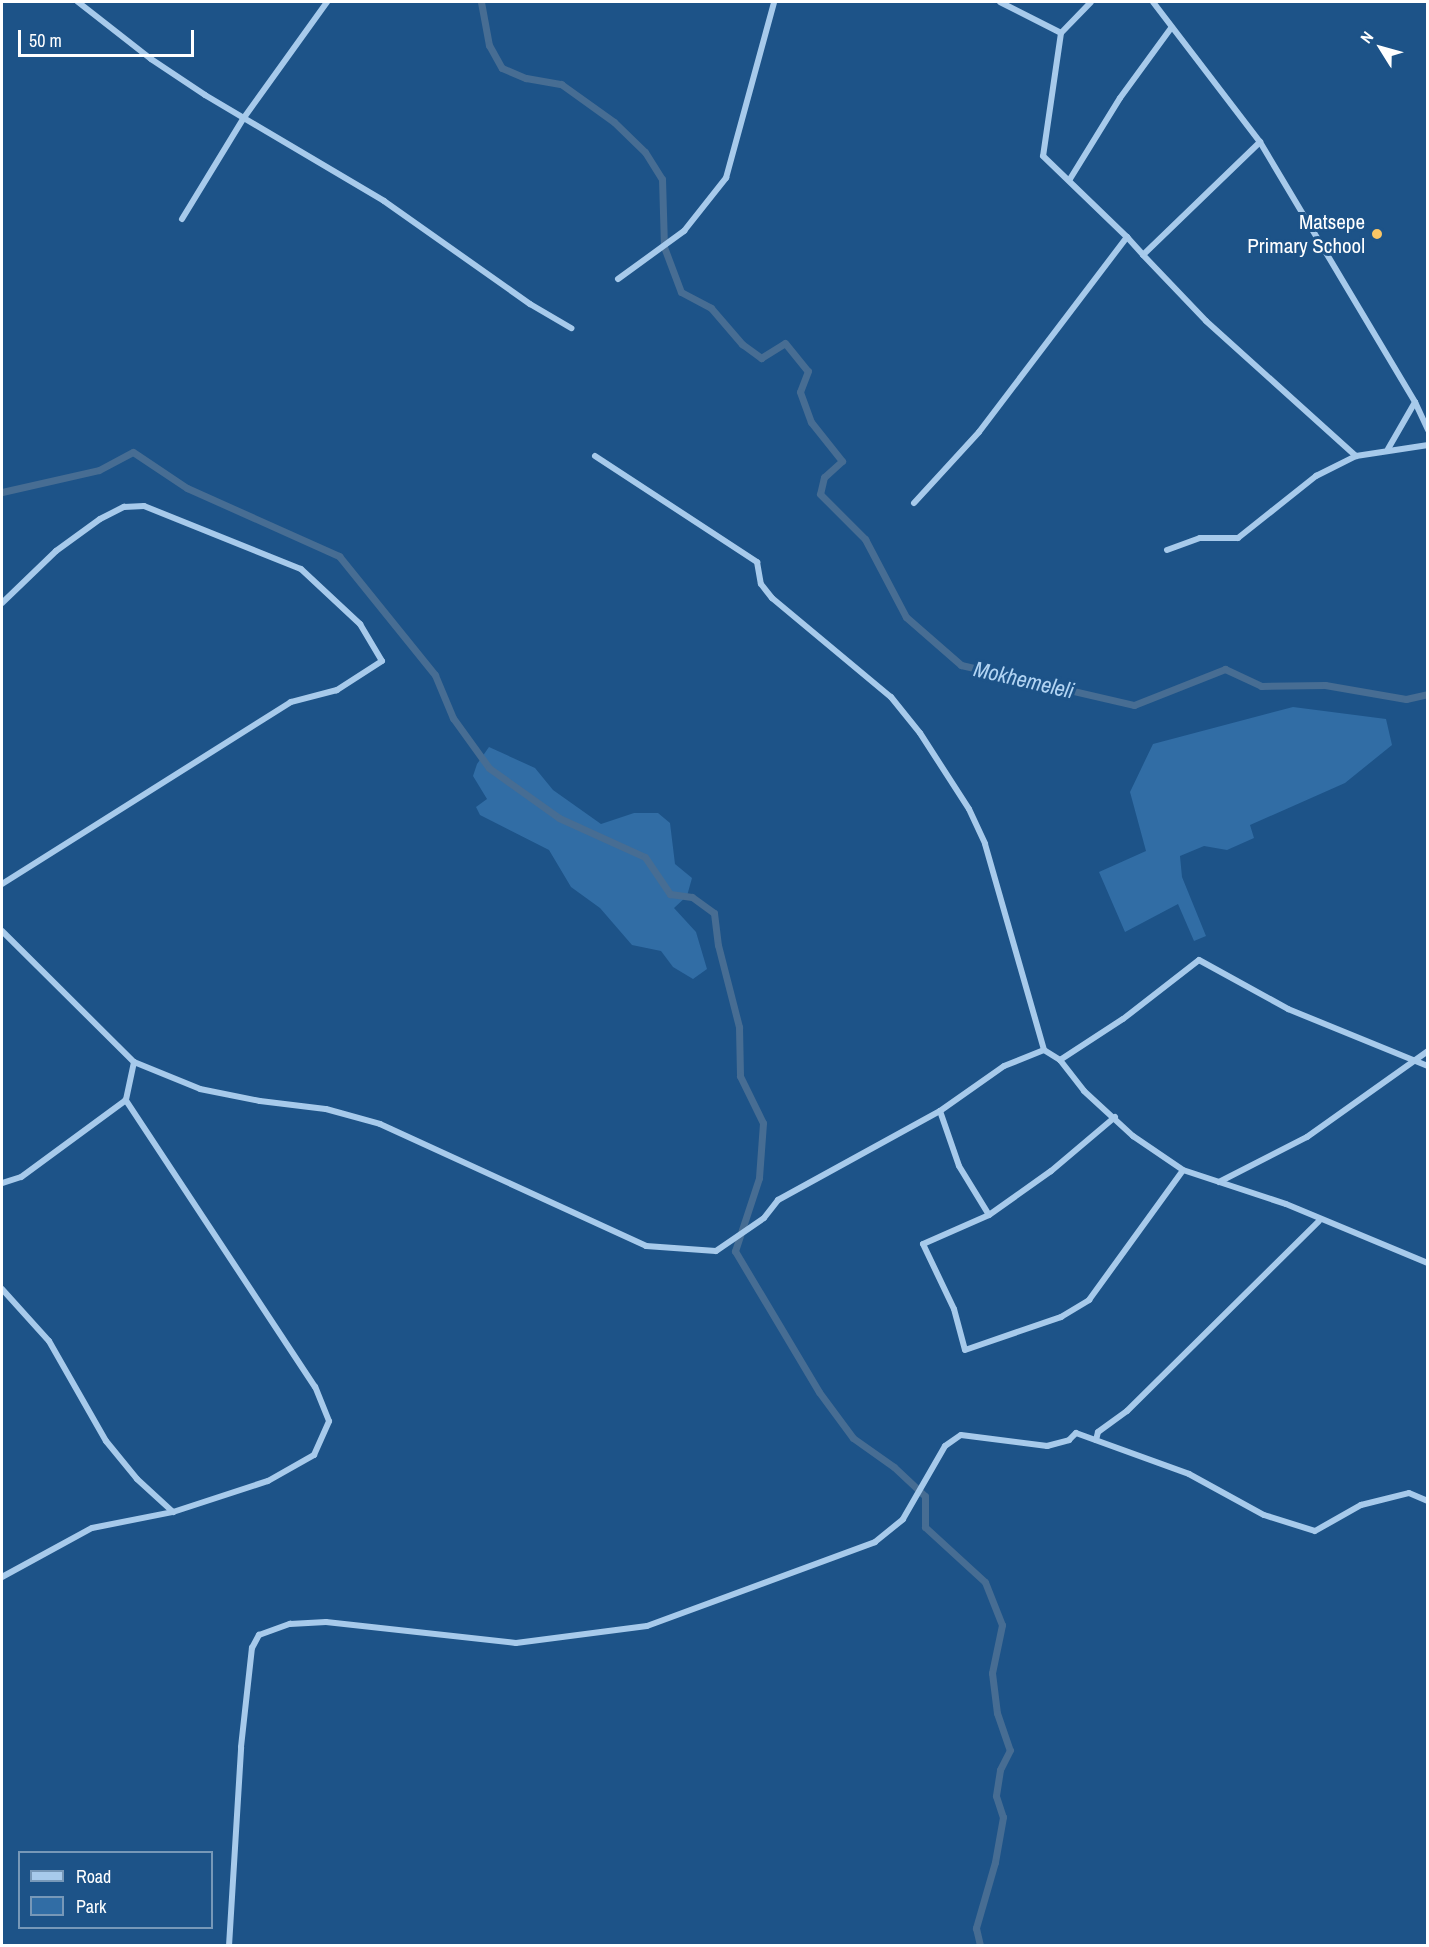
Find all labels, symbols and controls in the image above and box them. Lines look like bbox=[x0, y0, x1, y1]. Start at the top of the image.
scale bar bbox=[21, 18, 196, 56]
north arrow bbox=[1351, 18, 1411, 78]
text: N bbox=[1355, 27, 1378, 48]
text: 50 m bbox=[29, 28, 62, 53]
place label: Matsepe Primary School bbox=[1247, 209, 1365, 259]
marker: Matsepe Primary School bbox=[1370, 227, 1384, 241]
water label: Mokhemeleli bbox=[971, 656, 1077, 704]
legend bbox=[18, 1851, 213, 1929]
text: Road bbox=[76, 1864, 111, 1889]
text: Park bbox=[76, 1894, 106, 1919]

